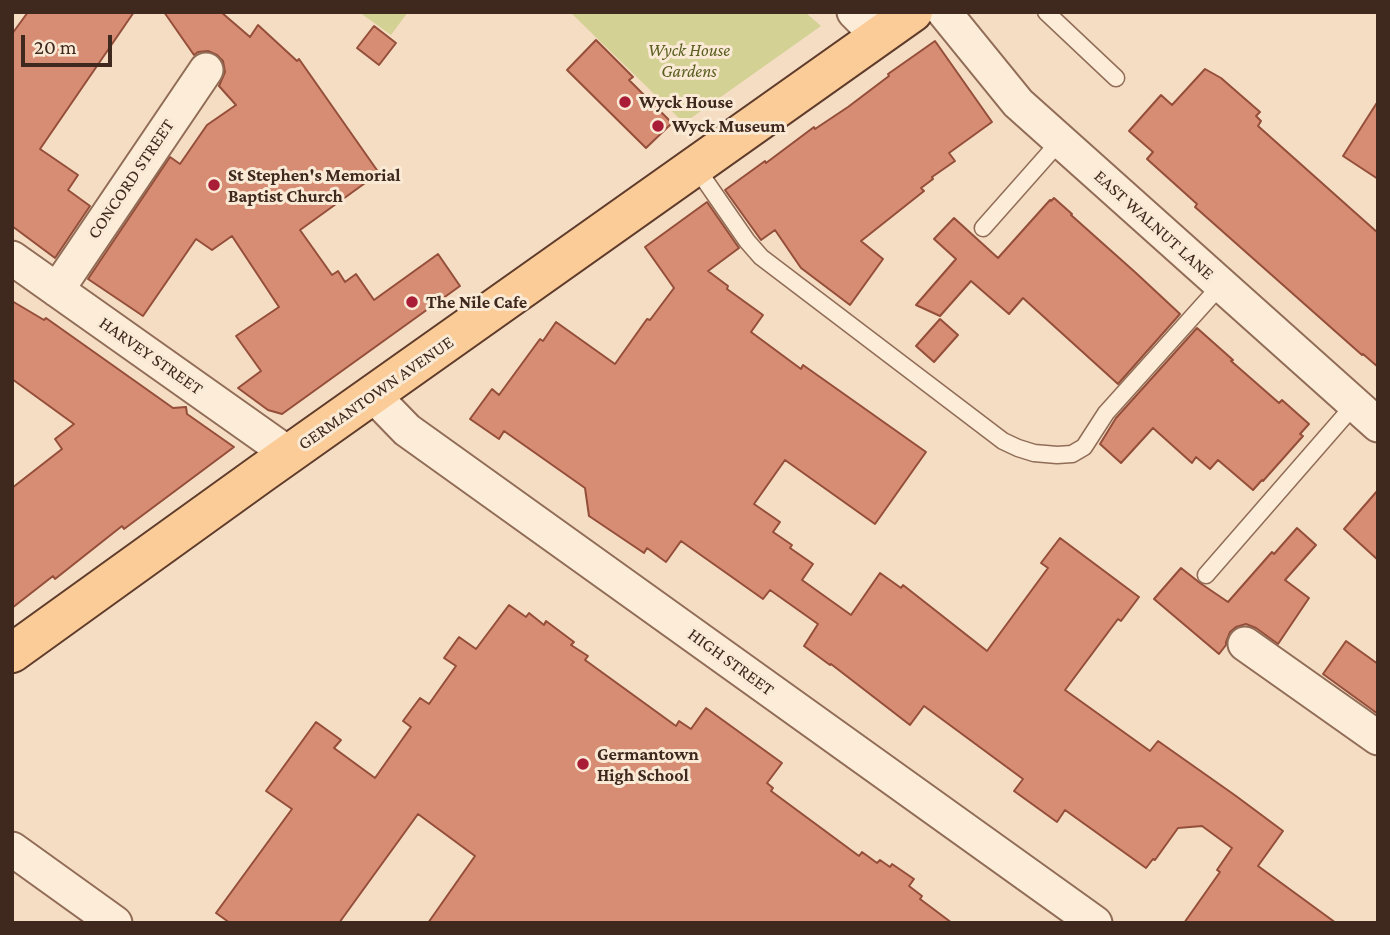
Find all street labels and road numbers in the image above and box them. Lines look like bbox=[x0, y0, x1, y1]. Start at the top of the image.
street label: CONCORD STREET bbox=[83, 115, 179, 243]
street label: EAST WALNUT LANE bbox=[1090, 165, 1218, 285]
street label: HARVEY STREET bbox=[95, 312, 207, 400]
street label: GERMANTOWN AVENUE bbox=[294, 331, 458, 455]
street label: HIGH STREET bbox=[684, 624, 778, 700]

